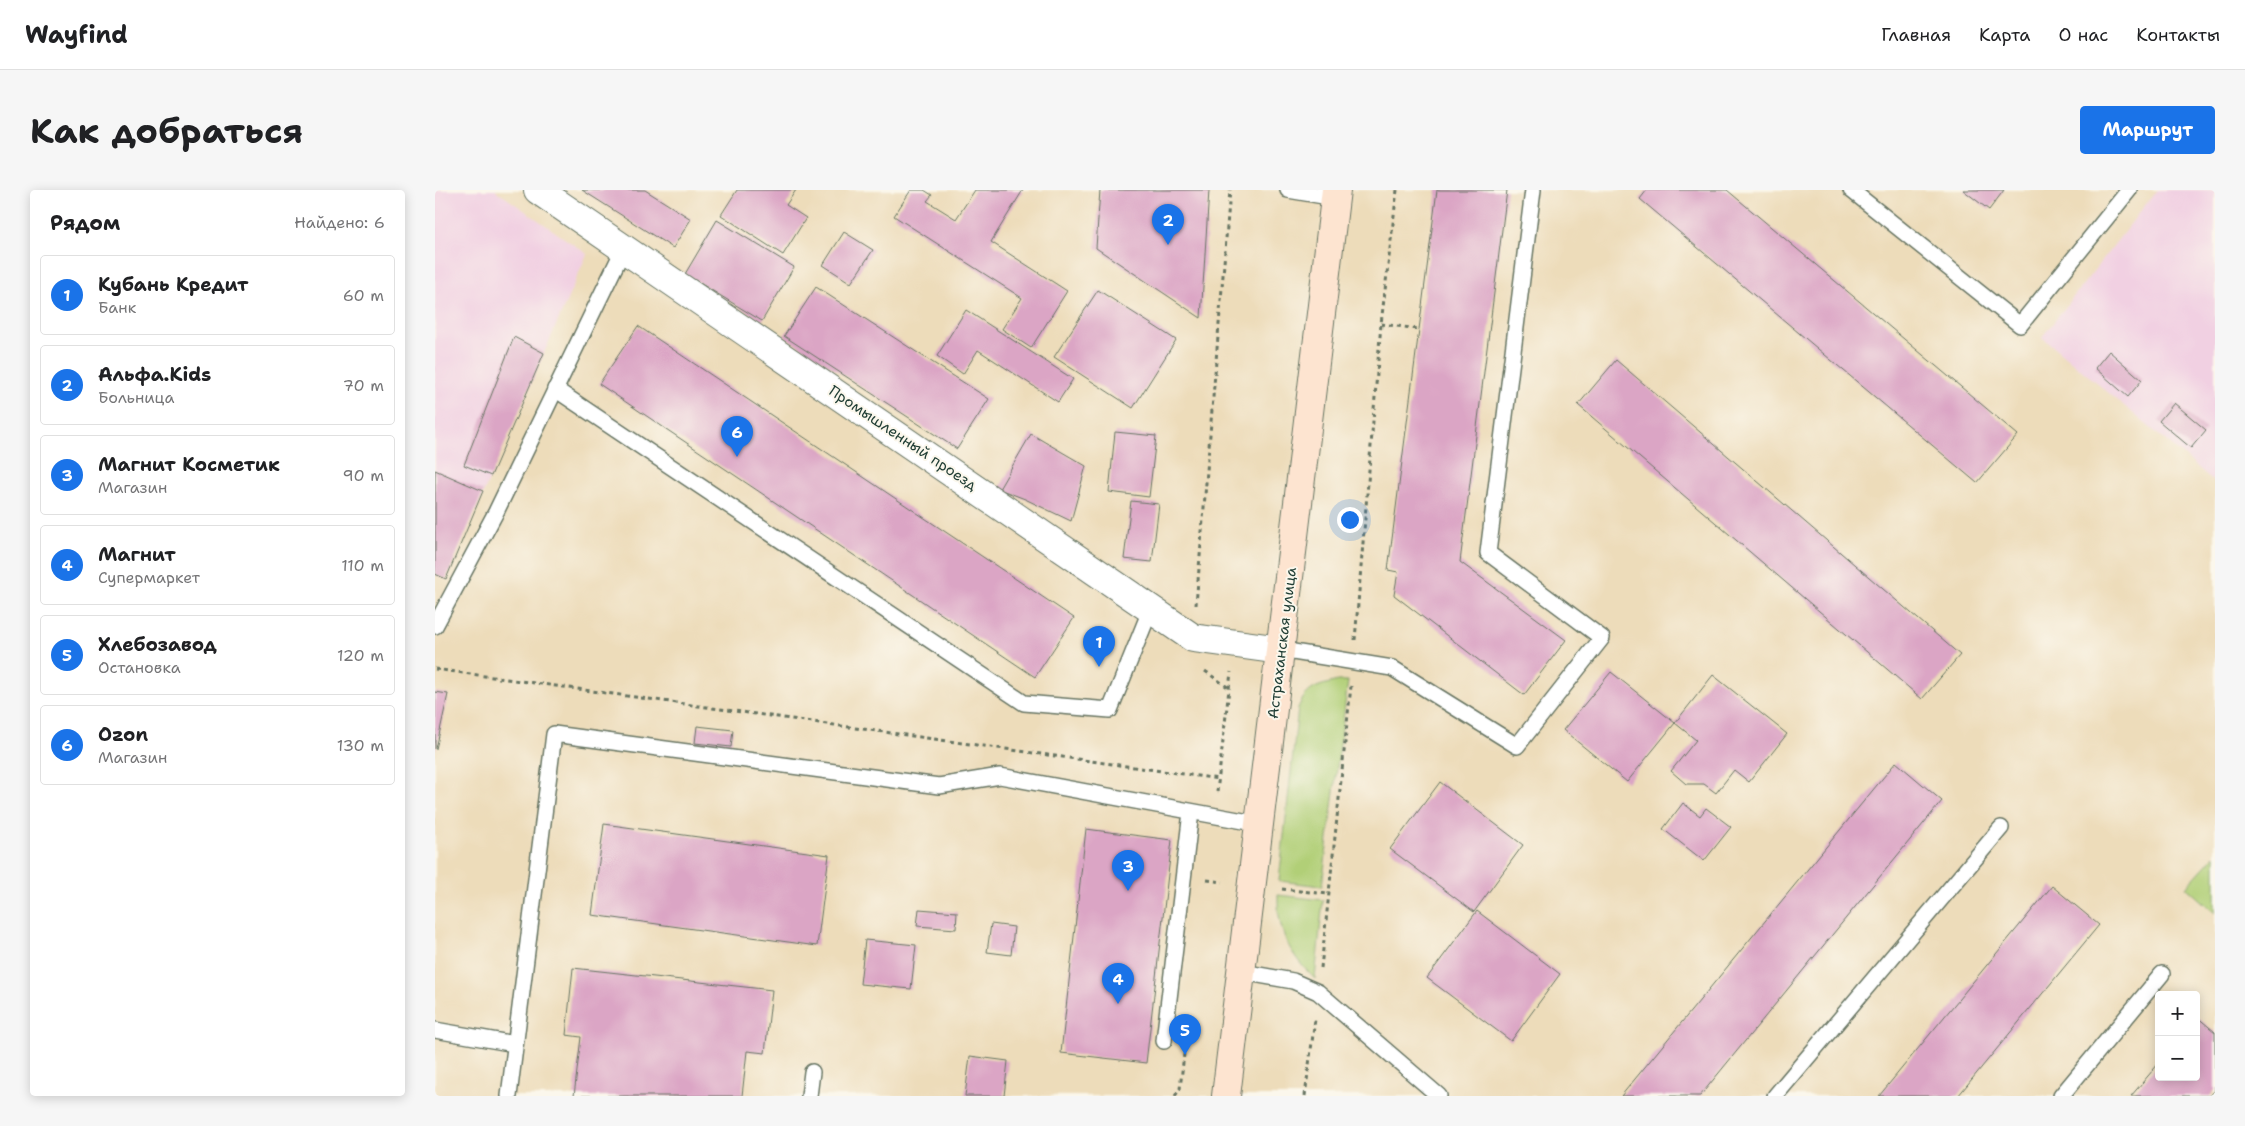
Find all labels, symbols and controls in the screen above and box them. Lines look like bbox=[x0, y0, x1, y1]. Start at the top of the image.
text: Wayfind bbox=[25, 19, 128, 51]
text: Главная bbox=[1881, 23, 1951, 47]
text: Карта bbox=[1979, 23, 2031, 47]
text: О нас bbox=[2059, 23, 2108, 47]
text: Контакты bbox=[2136, 23, 2220, 47]
button: Маршрут bbox=[2080, 106, 2215, 154]
text: Как добраться bbox=[30, 107, 303, 154]
pin: 2 bbox=[1152, 204, 1184, 245]
text: Рядом bbox=[50, 209, 120, 237]
text: Найдено: 6 bbox=[294, 212, 385, 233]
text: Кубань Кредит bbox=[98, 272, 248, 297]
text: 1 bbox=[63, 285, 71, 306]
text: 60 m bbox=[343, 285, 384, 306]
text: Банк bbox=[98, 297, 136, 318]
text: Альфа.Kids bbox=[98, 362, 211, 387]
text: 2 bbox=[61, 375, 73, 396]
text: 70 m bbox=[343, 375, 384, 396]
street label: Промышленный проезд bbox=[825, 381, 981, 495]
text: Больница bbox=[98, 387, 174, 408]
pin: 6 bbox=[721, 416, 753, 457]
text: Магнит Косметик bbox=[98, 452, 280, 477]
text: 3 bbox=[61, 465, 73, 486]
text: 90 m bbox=[343, 465, 384, 486]
text: Магазин bbox=[98, 477, 167, 498]
your location bbox=[1337, 507, 1363, 533]
text: Магнит bbox=[98, 542, 176, 567]
text: 4 bbox=[61, 555, 73, 576]
text: 110 m bbox=[341, 555, 384, 576]
street label: Астраханская улица bbox=[1263, 565, 1301, 720]
text: Супермаркет bbox=[98, 567, 200, 588]
pin: 1 bbox=[1083, 626, 1115, 667]
text: Хлебозавод bbox=[98, 632, 217, 657]
text: 5 bbox=[62, 645, 72, 666]
text: 120 m bbox=[337, 645, 384, 666]
text: Остановка bbox=[98, 657, 181, 678]
text: Ozon bbox=[98, 722, 148, 747]
text: 6 bbox=[61, 735, 73, 756]
text: 130 m bbox=[337, 735, 384, 756]
text: Магазин bbox=[98, 747, 167, 768]
pin: 3 bbox=[1112, 850, 1144, 891]
pin: 4 bbox=[1102, 963, 1134, 1004]
map controls bbox=[2155, 991, 2200, 1081]
button: + bbox=[2155, 991, 2200, 1036]
pin: 5 bbox=[1169, 1014, 1201, 1055]
button: − bbox=[2155, 1036, 2200, 1081]

